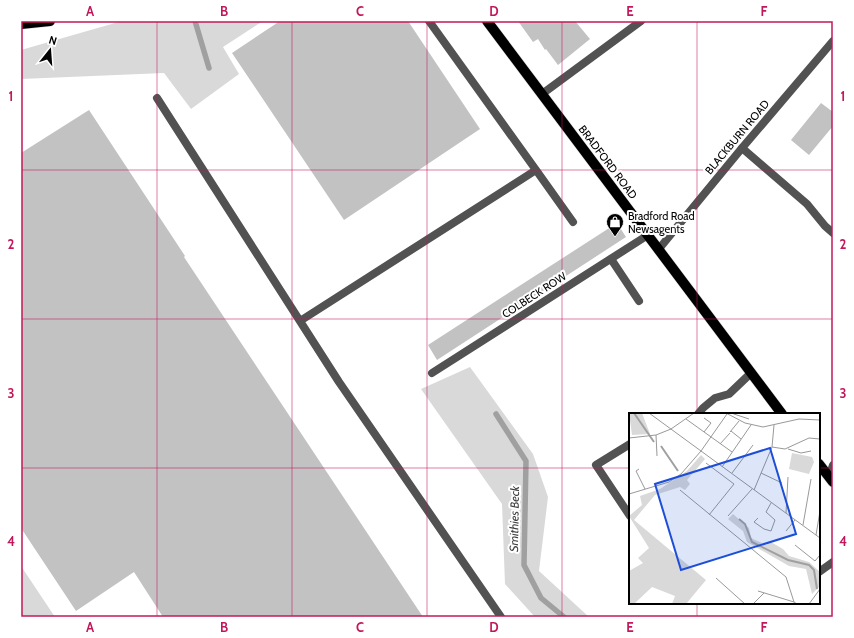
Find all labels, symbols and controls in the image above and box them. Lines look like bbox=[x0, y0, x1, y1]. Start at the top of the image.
text: A bbox=[86, 3, 95, 19]
text: B bbox=[220, 3, 228, 19]
text: C bbox=[356, 3, 364, 19]
text: D bbox=[489, 3, 499, 19]
text: E bbox=[626, 3, 634, 19]
text: F bbox=[761, 3, 768, 19]
north arrow bbox=[30, 30, 70, 70]
text: N bbox=[47, 33, 59, 48]
text: 1 bbox=[9, 88, 13, 104]
text: 1 bbox=[841, 88, 845, 104]
street label: BLACKBURN ROAD bbox=[702, 97, 772, 177]
street label: BRADFORD ROAD bbox=[576, 122, 640, 202]
place label: Bradford Road Newsagents bbox=[628, 209, 695, 236]
shop icon: Bradford Road Newsagents bbox=[605, 212, 625, 237]
text: 2 bbox=[8, 236, 15, 252]
text: 2 bbox=[840, 236, 847, 252]
street label: COLBECK ROW bbox=[499, 269, 569, 321]
text: 3 bbox=[7, 385, 15, 401]
text: 3 bbox=[839, 385, 847, 401]
inset map bbox=[629, 413, 820, 604]
water label: Smithies Beck bbox=[506, 485, 522, 552]
text: 4 bbox=[7, 533, 15, 549]
text: 4 bbox=[839, 533, 847, 549]
text: A bbox=[86, 619, 95, 635]
text: B bbox=[220, 619, 228, 635]
text: C bbox=[356, 619, 364, 635]
text: D bbox=[489, 619, 499, 635]
text: E bbox=[626, 619, 634, 635]
text: F bbox=[761, 619, 768, 635]

